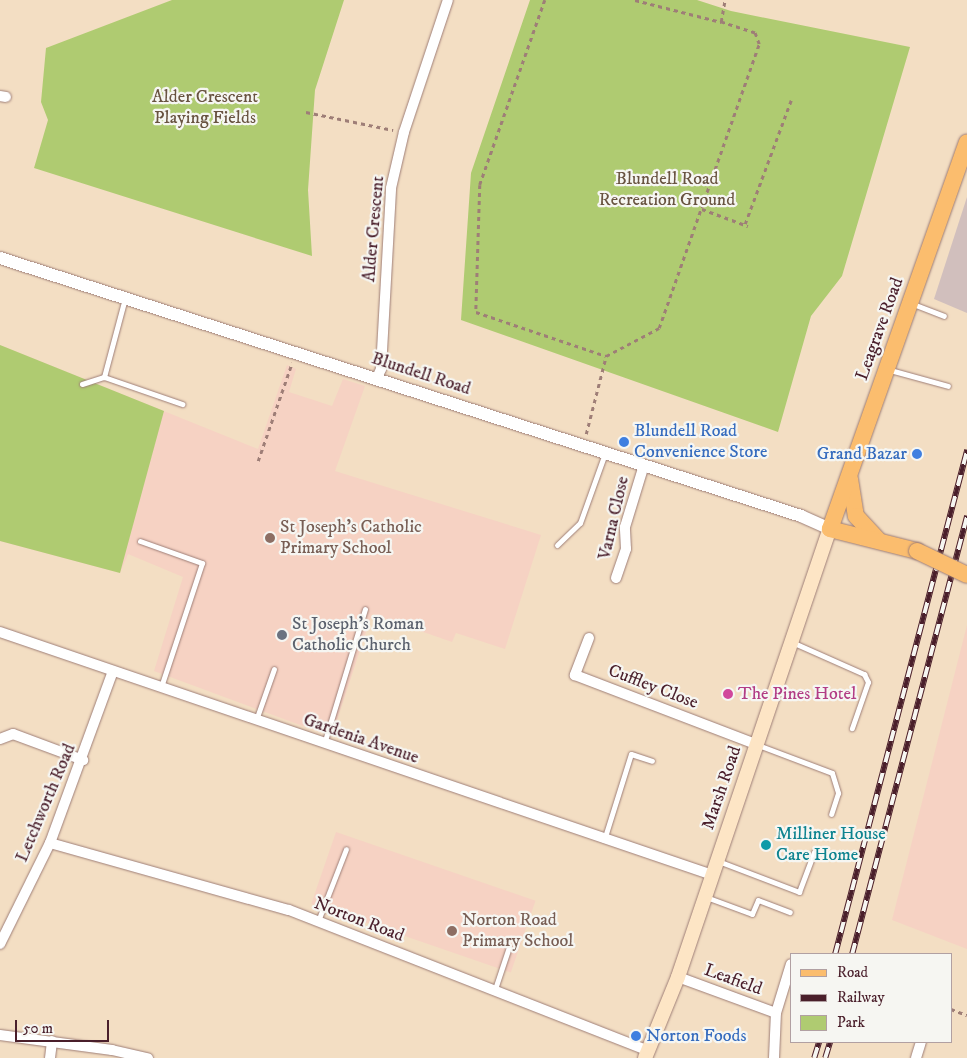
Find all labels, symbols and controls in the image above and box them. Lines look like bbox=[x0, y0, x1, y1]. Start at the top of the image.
park label: Alder Crescent Playing Fields bbox=[152, 87, 258, 130]
park label: Blundell Road Recreation Ground bbox=[599, 169, 735, 212]
street label: Alder Crescent bbox=[359, 175, 389, 283]
street label: Leagrave Road bbox=[851, 275, 909, 383]
street label: Blundell Road bbox=[369, 348, 473, 400]
place label: Blundell Road Convenience Store bbox=[634, 421, 767, 464]
marker: Blundell Road Convenience Store bbox=[618, 436, 630, 448]
place label: Grand Bazar bbox=[817, 443, 907, 465]
marker: Grand Bazar bbox=[911, 448, 923, 460]
street label: Varna Close bbox=[594, 474, 634, 562]
place label: St Joseph's Catholic Primary School bbox=[280, 517, 422, 560]
marker: St Joseph's Catholic Primary School bbox=[264, 532, 276, 544]
place label: St Joseph's Roman Catholic Church bbox=[292, 614, 424, 656]
marker: St Joseph's Roman Catholic Church bbox=[276, 629, 288, 641]
street label: Cuffley Close bbox=[605, 660, 701, 714]
place label: The Pines Hotel bbox=[738, 683, 856, 705]
marker: The Pines Hotel bbox=[722, 688, 734, 700]
street label: Gardenia Avenue bbox=[300, 709, 422, 769]
street label: Letchworth Road bbox=[11, 741, 81, 865]
street label: Marsh Road bbox=[698, 743, 746, 833]
place label: Milliner House Care Home bbox=[776, 824, 886, 866]
marker: Milliner House Care Home bbox=[760, 839, 772, 851]
street label: Norton Road bbox=[311, 893, 407, 947]
place label: Norton Road Primary School bbox=[462, 910, 573, 952]
marker: Norton Road Primary School bbox=[446, 925, 458, 937]
legend bbox=[790, 953, 952, 1043]
street label: Leafield bbox=[701, 960, 765, 1000]
text: Road bbox=[837, 963, 868, 982]
text: Railway bbox=[837, 988, 885, 1007]
scale bar bbox=[18, 1010, 111, 1042]
text: Park bbox=[837, 1013, 865, 1032]
text: 50 m bbox=[23, 1019, 53, 1038]
place label: Norton Foods bbox=[646, 1025, 747, 1047]
marker: Norton Foods bbox=[630, 1030, 642, 1042]

